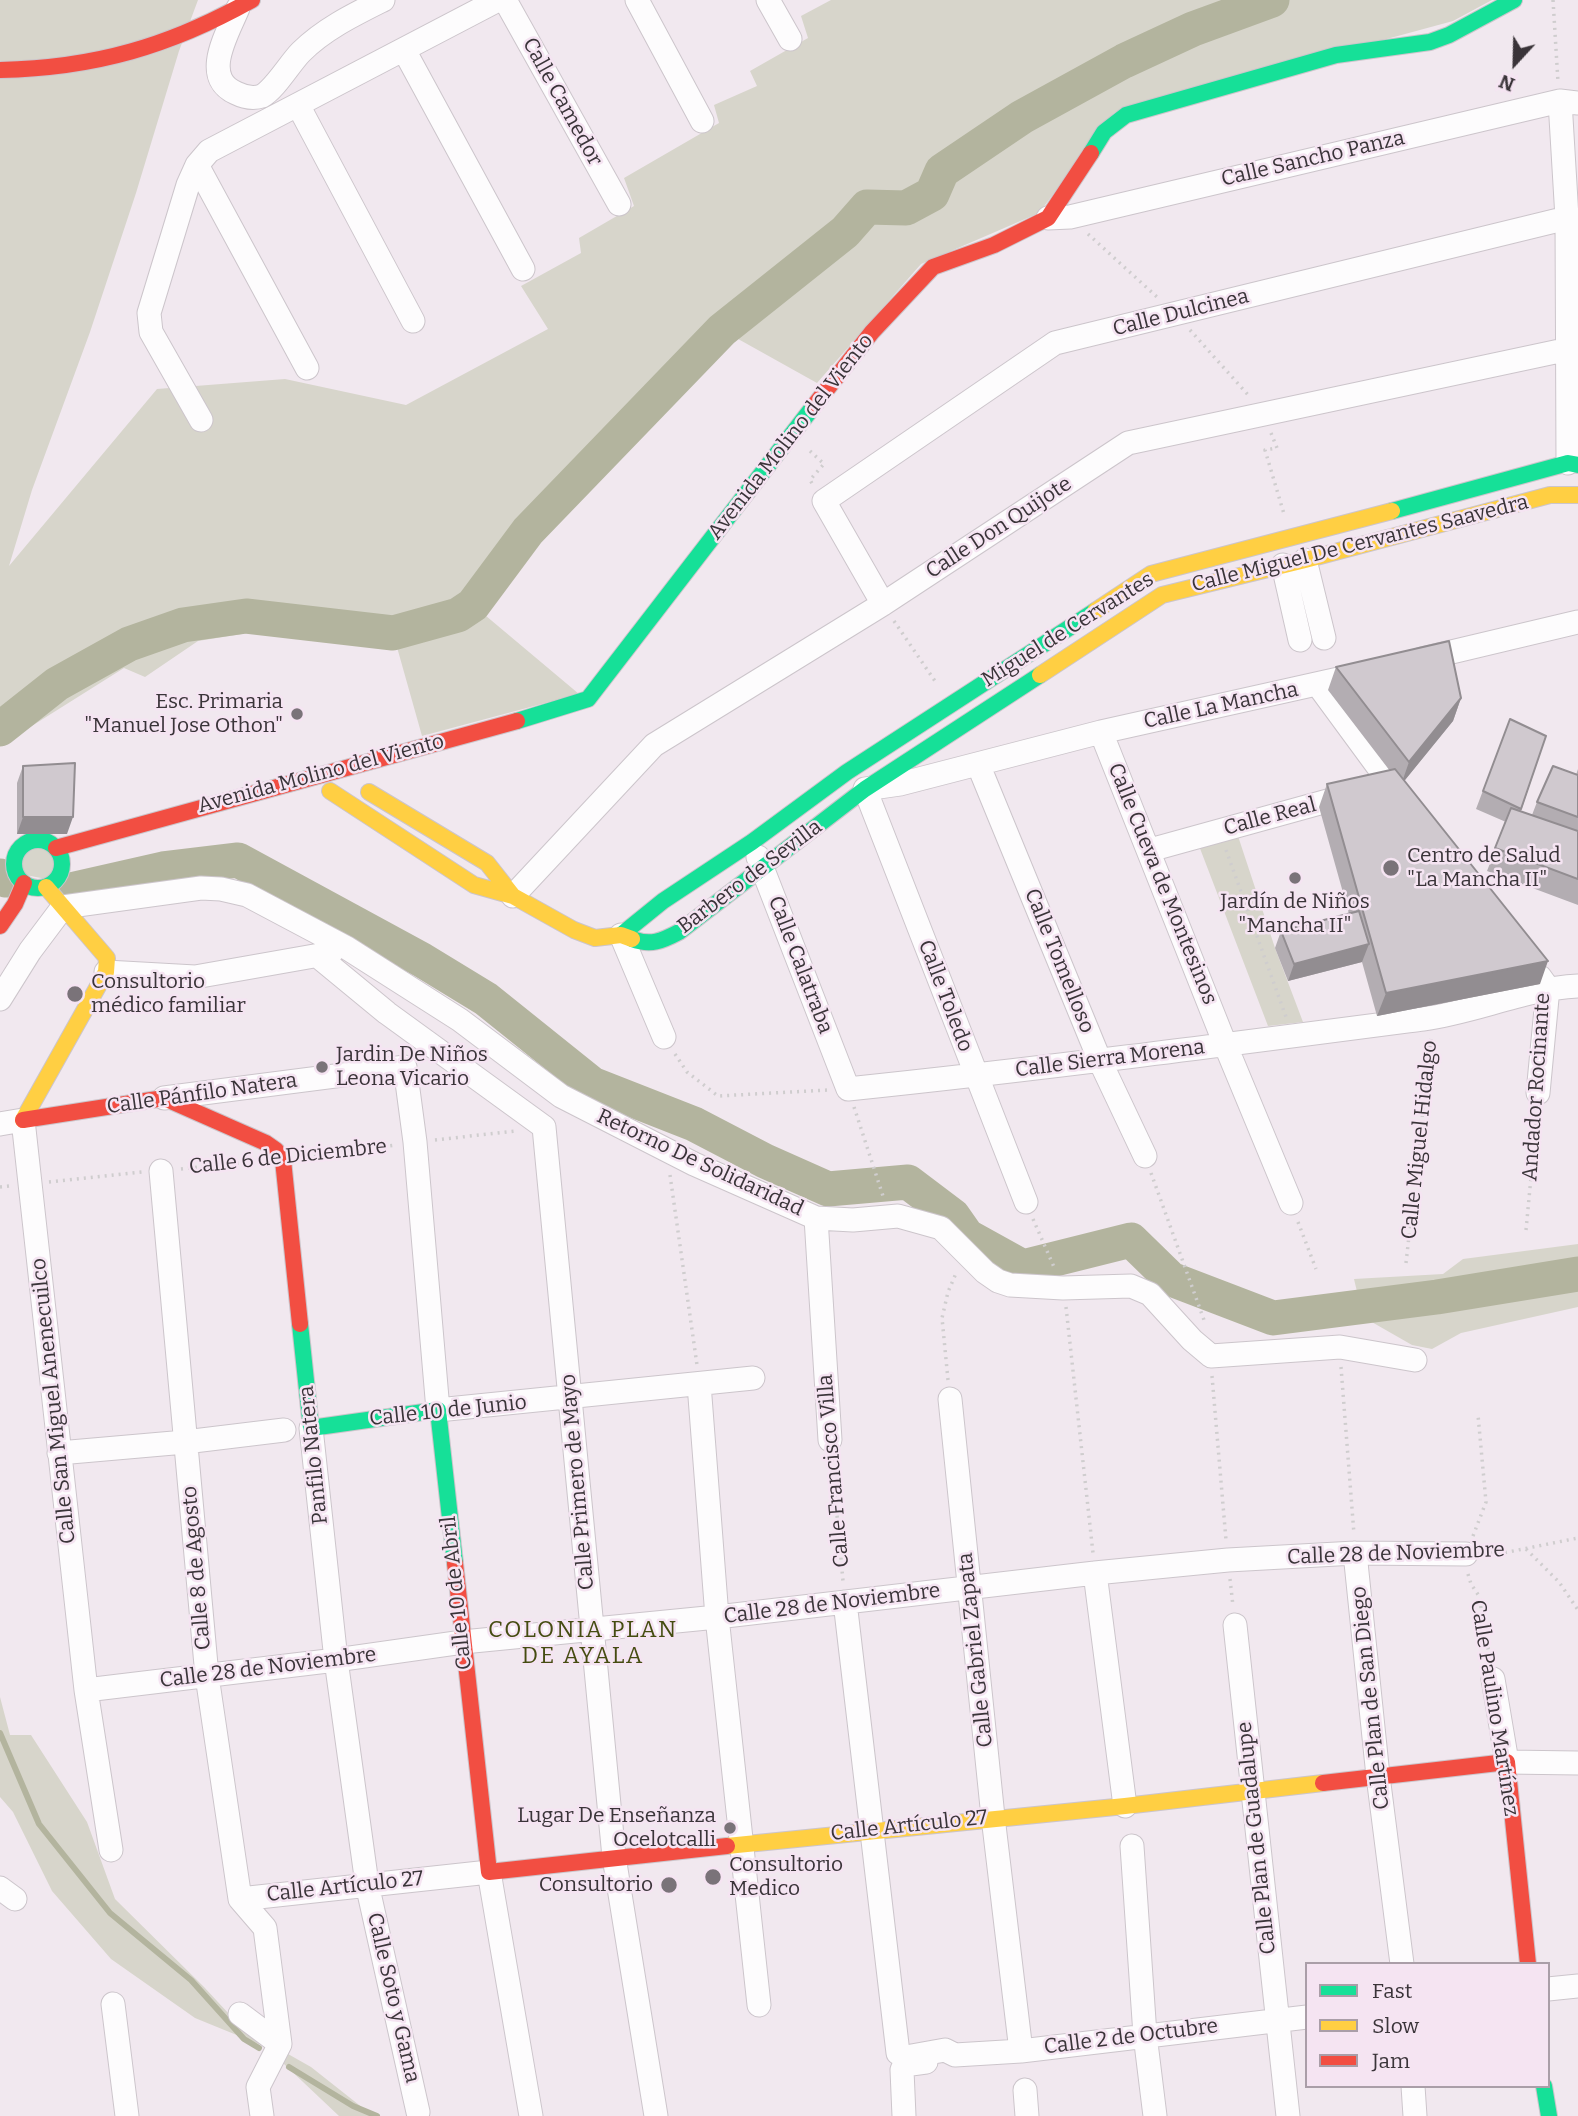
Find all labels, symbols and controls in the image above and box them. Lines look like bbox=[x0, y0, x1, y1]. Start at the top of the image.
north arrow bbox=[1480, 28, 1550, 98]
street label: Calle Camedor bbox=[516, 34, 608, 170]
text: N bbox=[1496, 70, 1518, 96]
street label: Calle Sancho Panza bbox=[1219, 126, 1407, 192]
street label: Calle Dulcinea bbox=[1110, 284, 1252, 342]
street label: Avenida Molino del Viento bbox=[703, 329, 879, 545]
street label: Calle Don Quijote bbox=[922, 472, 1076, 584]
street label: Calle Miguel De Cervantes Saavedra bbox=[1189, 490, 1531, 598]
street label: Miguel de Cervantes bbox=[977, 567, 1159, 693]
street label: Calle La Mancha bbox=[1141, 677, 1301, 735]
place label: Esc. Primaria "Manuel Jose Othon" bbox=[84, 689, 283, 739]
marker: Esc. Primaria "Manuel Jose Othon" bbox=[289, 706, 305, 722]
street label: Avenida Molino del Viento bbox=[195, 729, 447, 819]
street label: Calle Cueva de Montesinos bbox=[1102, 760, 1222, 1008]
street label: Calle Real bbox=[1221, 793, 1319, 841]
street label: Barbero de Sevilla bbox=[673, 815, 827, 939]
place label: Centro de Salud "La Mancha II" bbox=[1407, 843, 1561, 893]
marker: Centro de Salud "La Mancha II" bbox=[1381, 858, 1401, 878]
marker: Jardín de Niños "Mancha II" bbox=[1287, 870, 1303, 886]
street label: Calle Tomelloso bbox=[1019, 885, 1099, 1037]
place label: Jardín de Niños "Mancha II" bbox=[1220, 889, 1370, 939]
street label: Calle Calatraba bbox=[762, 893, 838, 1037]
street label: Calle Toledo bbox=[912, 937, 978, 1055]
place label: Consultorio médico familiar bbox=[91, 969, 246, 1019]
marker: Consultorio médico familiar bbox=[65, 984, 85, 1004]
street label: Andador Rocinante bbox=[1518, 992, 1556, 1182]
street label: Calle Sierra Morena bbox=[1014, 1035, 1206, 1083]
street label: Calle Miguel Hidalgo bbox=[1397, 1039, 1443, 1241]
place label: Jardin De Niños Leona Vicario bbox=[336, 1042, 488, 1092]
marker: Jardin De Niños Leona Vicario bbox=[314, 1059, 330, 1075]
street label: Calle Pánfilo Natera bbox=[105, 1068, 299, 1120]
street label: Retorno De Solidaridad bbox=[593, 1104, 807, 1222]
street label: Calle 6 de Diciembre bbox=[188, 1134, 388, 1180]
street label: Calle San Miguel Anenecuilco bbox=[26, 1257, 82, 1545]
street label: Calle Primero de Mayo bbox=[556, 1373, 600, 1591]
street label: Calle Francisco Villa bbox=[813, 1373, 855, 1569]
street label: Panfilo Natera bbox=[294, 1384, 334, 1526]
street label: Calle 10 de Junio bbox=[368, 1390, 528, 1432]
street label: Calle 8 de Agosto bbox=[177, 1485, 217, 1651]
street label: Calle 10 de Abril bbox=[436, 1515, 478, 1671]
street label: Calle 28 de Noviembre bbox=[1287, 1538, 1505, 1570]
street label: Calle Gabriel Zapata bbox=[953, 1551, 999, 1749]
street label: Calle 28 de Noviembre bbox=[722, 1578, 942, 1630]
street label: Calle Plan de San Diego bbox=[1347, 1585, 1395, 1811]
street label: Calle Paulino Martínez bbox=[1464, 1598, 1524, 1818]
district label: COLONIA PLAN DE AYALA bbox=[489, 1617, 677, 1671]
street label: Calle 28 de Noviembre bbox=[158, 1642, 378, 1694]
street label: Calle Plan de Guadalupe bbox=[1232, 1720, 1282, 1956]
place label: Lugar De Enseñanza Ocelotcalli bbox=[517, 1803, 716, 1853]
street label: Calle Artículo 27 bbox=[829, 1805, 989, 1847]
marker: Lugar De Enseñanza Ocelotcalli bbox=[722, 1820, 738, 1836]
place label: Consultorio Medico bbox=[729, 1852, 843, 1902]
street label: Calle Artículo 27 bbox=[265, 1866, 425, 1908]
marker: Consultorio Medico bbox=[703, 1867, 723, 1887]
place label: Consultorio bbox=[539, 1872, 653, 1898]
marker: Consultorio bbox=[659, 1875, 679, 1895]
street label: Calle Soto y Gama bbox=[361, 1910, 425, 2086]
legend bbox=[1305, 1962, 1550, 2088]
text: Fast bbox=[1372, 1978, 1412, 2004]
text: Slow bbox=[1372, 2013, 1419, 2039]
street label: Calle 2 de Octubre bbox=[1043, 2014, 1219, 2060]
text: Jam bbox=[1372, 2048, 1410, 2074]

